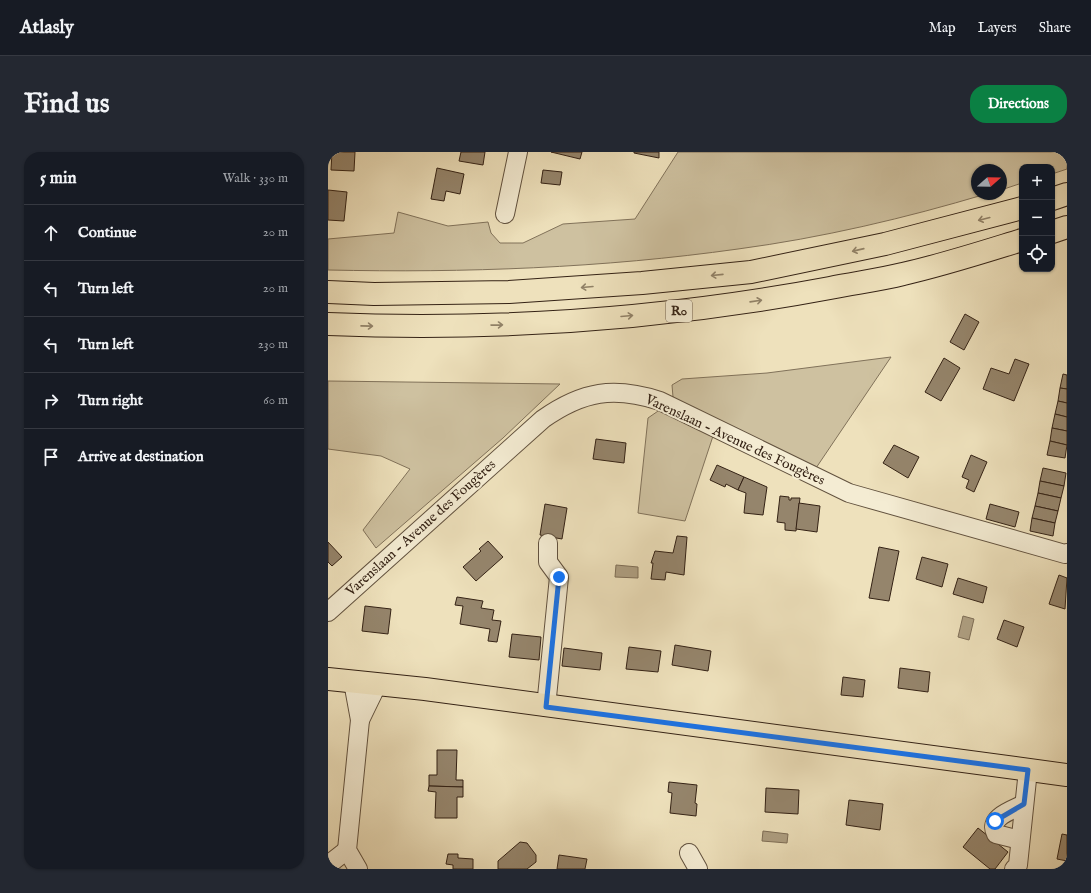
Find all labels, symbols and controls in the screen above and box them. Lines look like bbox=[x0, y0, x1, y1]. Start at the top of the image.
text: Atlasly bbox=[20, 16, 74, 40]
text: Map bbox=[929, 19, 956, 37]
text: Layers bbox=[978, 19, 1017, 37]
text: Share bbox=[1039, 19, 1071, 37]
button: Directions bbox=[970, 85, 1067, 123]
text: Find us bbox=[24, 87, 110, 122]
north arrow bbox=[971, 164, 1007, 200]
map controls bbox=[1019, 164, 1055, 272]
button: + bbox=[1019, 164, 1055, 200]
text: 5 min bbox=[40, 168, 77, 189]
text: Walk · 330 m bbox=[223, 170, 288, 187]
button: − bbox=[1019, 200, 1055, 236]
one-way arrow bbox=[978, 216, 991, 223]
icon: ahead bbox=[40, 222, 62, 244]
text: Continue bbox=[78, 223, 136, 242]
text: 20 m bbox=[263, 224, 288, 241]
button: locate bbox=[1019, 236, 1055, 272]
one-way arrow bbox=[852, 247, 865, 255]
one-way arrow bbox=[711, 272, 724, 279]
icon: left bbox=[40, 278, 62, 300]
text: Turn left bbox=[78, 279, 134, 298]
text: 20 m bbox=[263, 280, 288, 297]
one-way arrow bbox=[581, 284, 594, 291]
one-way arrow bbox=[749, 297, 762, 305]
road number: R0 bbox=[666, 300, 692, 322]
one-way arrow bbox=[620, 312, 633, 319]
one-way arrow bbox=[490, 321, 503, 329]
one-way arrow bbox=[360, 322, 373, 330]
icon: left bbox=[40, 334, 62, 356]
text: Turn left bbox=[78, 335, 134, 354]
text: 230 m bbox=[258, 336, 288, 353]
icon: right bbox=[40, 390, 62, 412]
street label: Varenslaan - Avenue des Fougères bbox=[641, 390, 828, 490]
text: Turn right bbox=[78, 391, 143, 410]
text: 60 m bbox=[263, 392, 288, 409]
icon: arrive bbox=[40, 446, 62, 468]
text: Arrive at destination bbox=[78, 447, 204, 466]
street label: Varenslaan - Avenue des Fougères bbox=[341, 456, 500, 601]
route end bbox=[550, 568, 568, 586]
route start bbox=[986, 812, 1004, 830]

